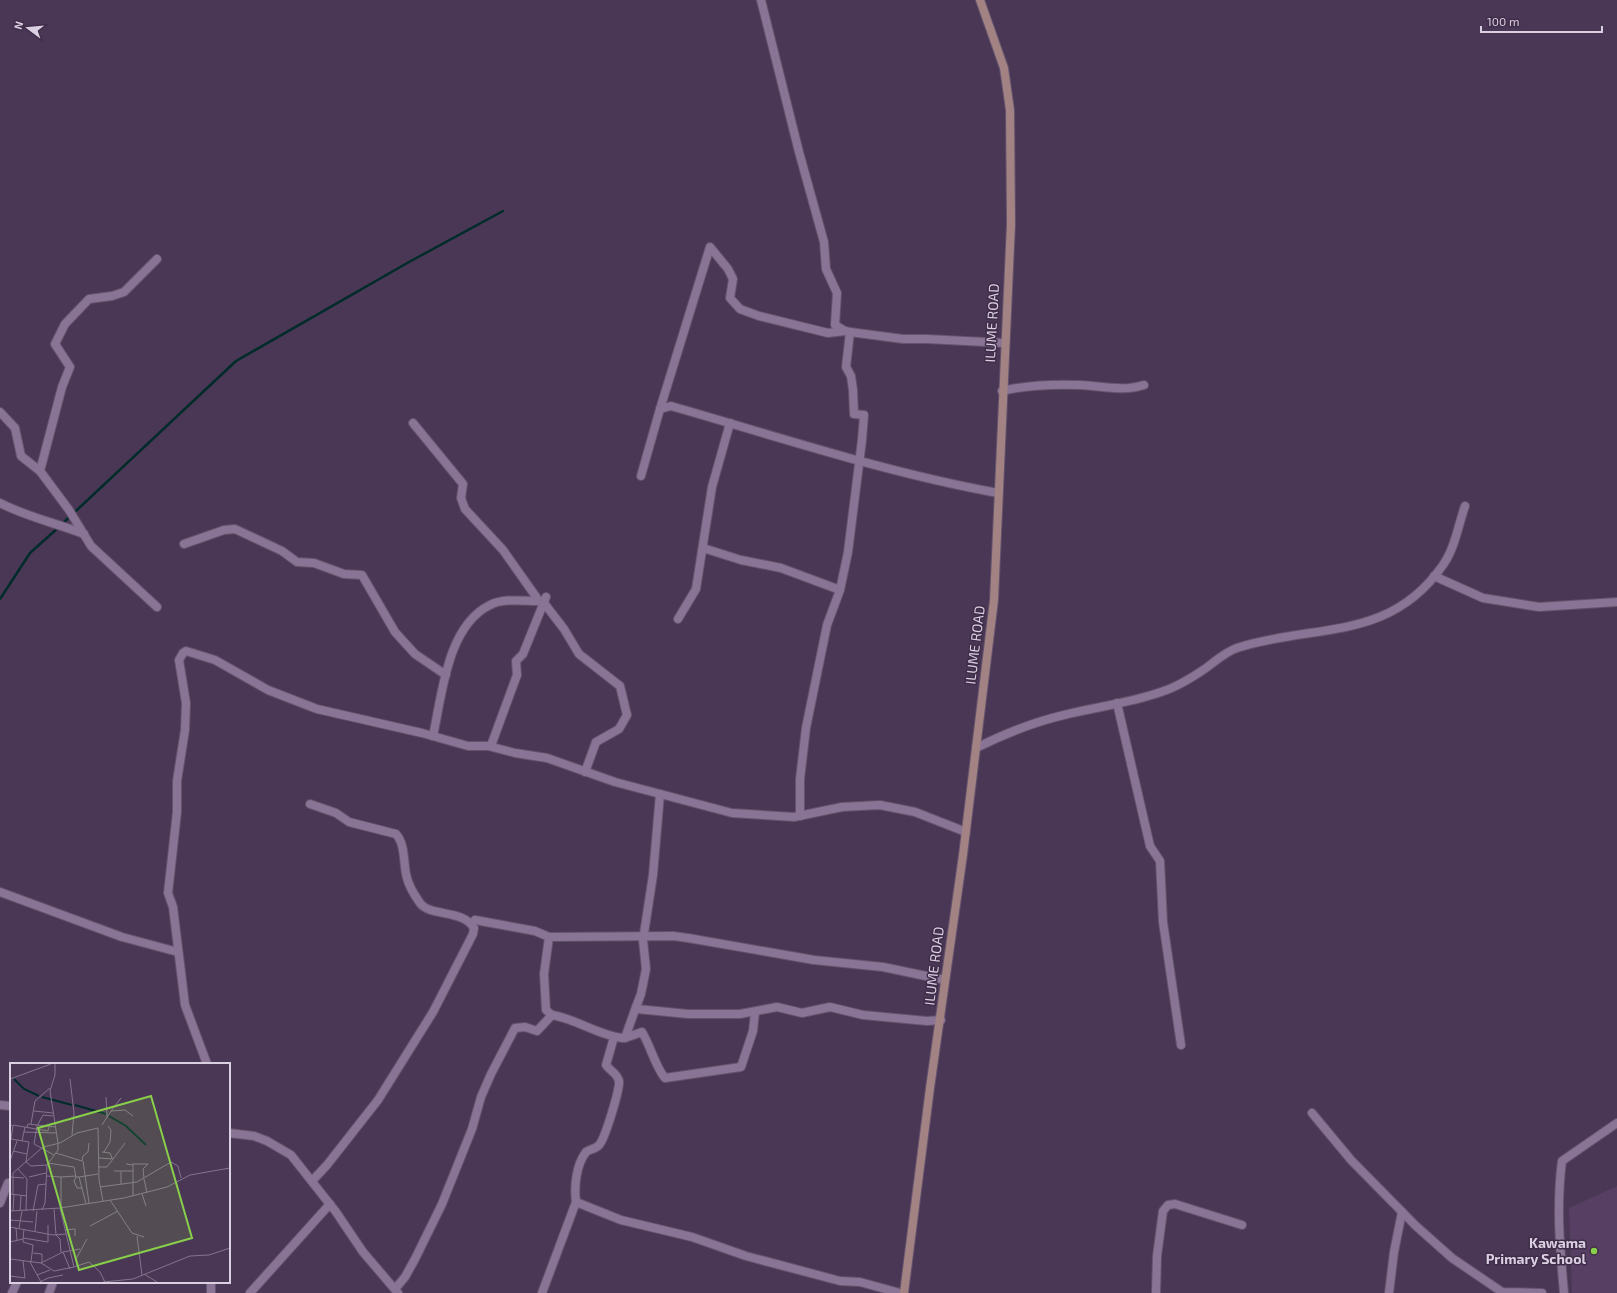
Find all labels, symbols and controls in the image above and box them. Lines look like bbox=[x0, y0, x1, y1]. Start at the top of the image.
north arrow bbox=[8, 8, 48, 48]
scale bar bbox=[1481, 8, 1602, 34]
text: 100 m bbox=[1487, 14, 1519, 28]
text: N bbox=[11, 19, 25, 31]
street label: ILUME ROAD bbox=[981, 283, 1002, 363]
street label: ILUME ROAD bbox=[961, 605, 988, 685]
street label: ILUME ROAD bbox=[920, 926, 947, 1006]
inset map bbox=[10, 1063, 230, 1283]
place label: Kawama Primary School bbox=[1486, 1234, 1586, 1267]
marker: Kawama Primary School bbox=[1589, 1246, 1599, 1256]

